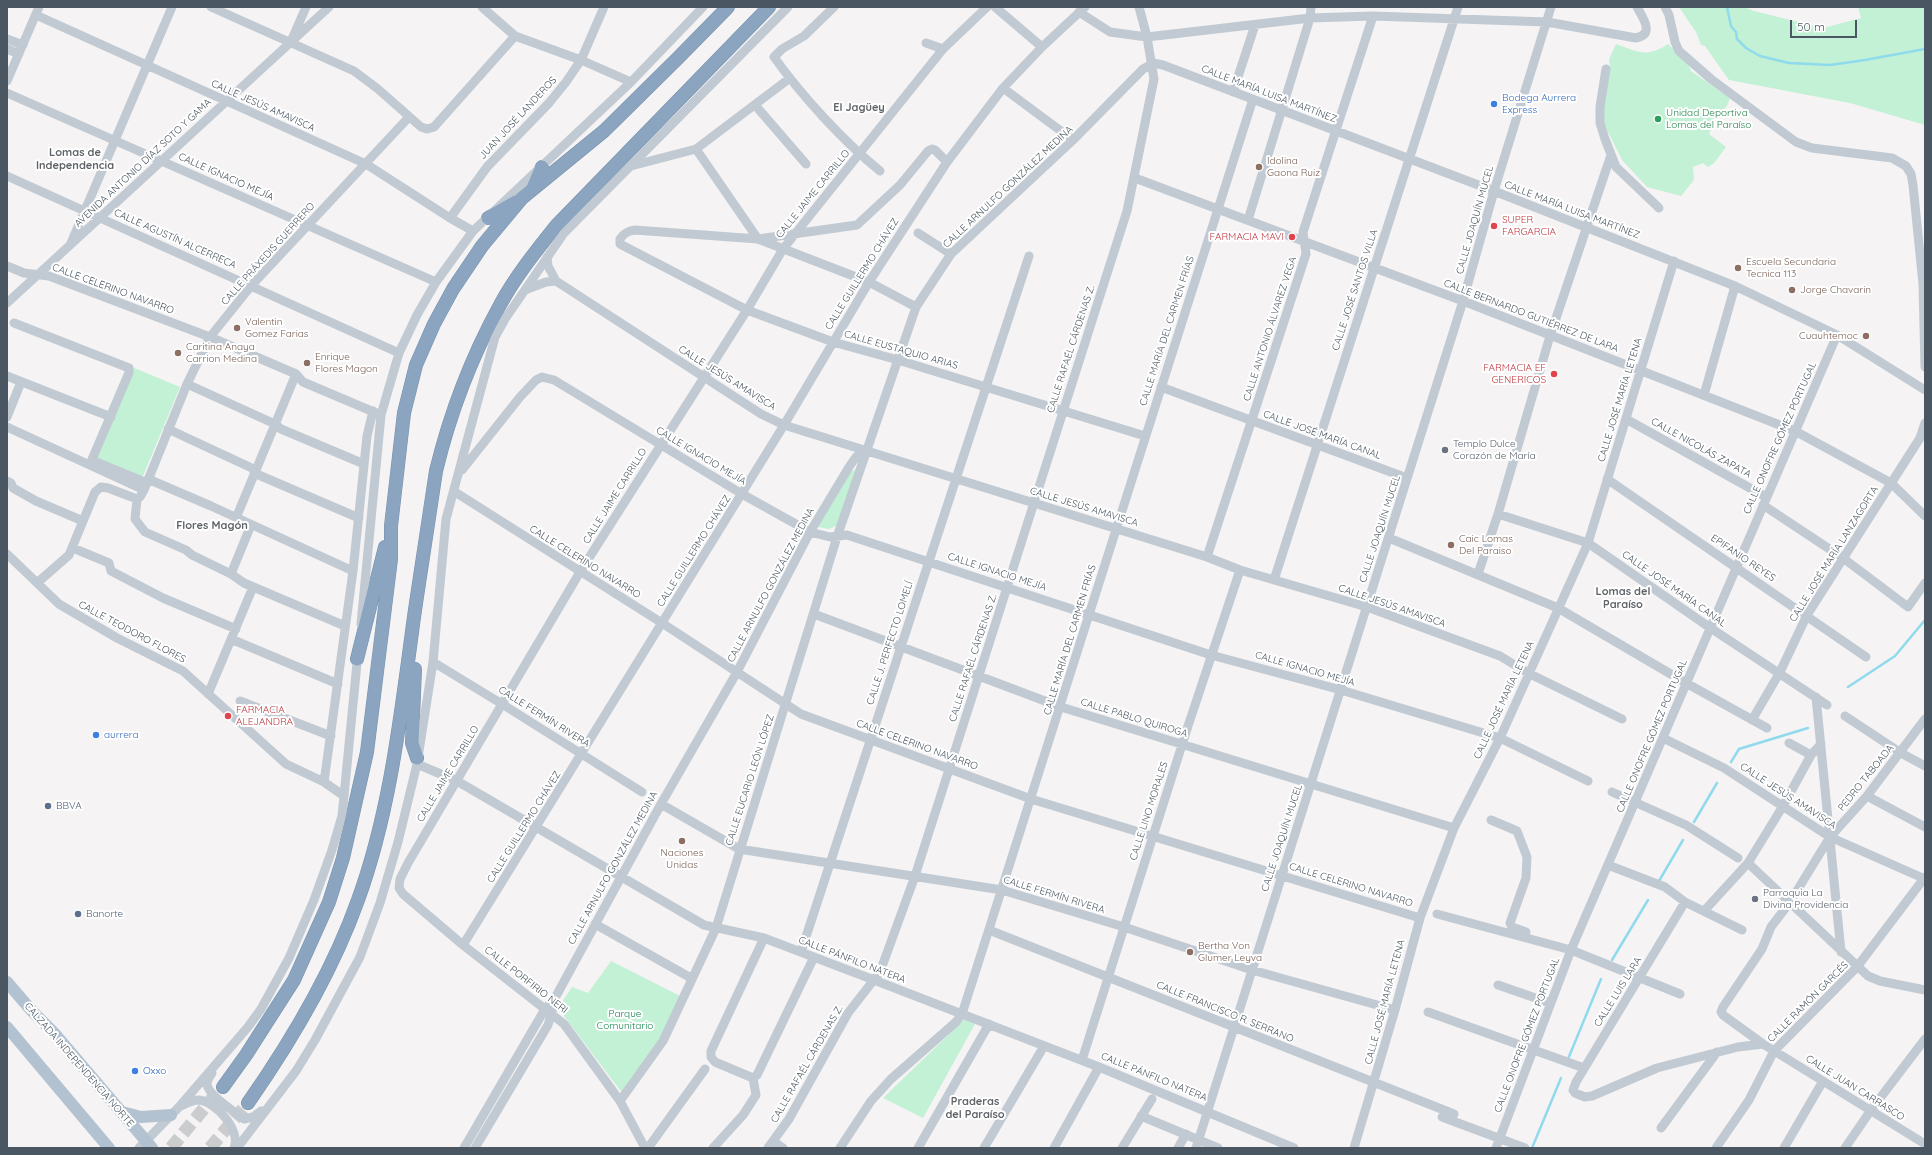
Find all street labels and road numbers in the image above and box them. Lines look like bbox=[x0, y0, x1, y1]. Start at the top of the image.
street label: CALLE MARÍA LUISA MARTÍNEZ bbox=[1200, 63, 1338, 125]
street label: JUAN JOSÉ LANDEROS bbox=[477, 74, 559, 162]
street label: CALLE JESÚS AMAVISCA bbox=[209, 78, 317, 134]
street label: AVENIDA ANTONIO DÍAZ SOTO Y GAMA bbox=[72, 96, 214, 230]
street label: CALLE ARNULFO GONZÁLEZ MEDINA bbox=[941, 124, 1075, 250]
street label: CALLE JAIME CARRILLO bbox=[774, 147, 852, 241]
street label: CALLE IGNACIO MEJÍA bbox=[176, 151, 276, 203]
street label: CALLE JOAQUÍN MUCEL bbox=[1454, 164, 1496, 276]
street label: CALLE MARÍA LUISA MARTÍNEZ bbox=[1503, 179, 1641, 241]
street label: CALLE PRÁXEDIS GUERRERO bbox=[219, 200, 317, 308]
street label: CALLE AGUSTÍN ALCERRECA bbox=[112, 207, 238, 271]
street label: CALLE GUILLERMO CHÁVEZ bbox=[823, 216, 901, 332]
street label: CALLE JOSÉ SANTOS VILLA bbox=[1330, 228, 1380, 352]
street label: CALLE MARÍA DEL CARMEN FRÍAS bbox=[1137, 255, 1197, 407]
street label: CALLE ANTONIO ÁLVAREZ VEGA bbox=[1241, 255, 1299, 403]
street label: CALLE CELERINO NAVARRO bbox=[50, 261, 176, 317]
street label: CALLE BERNARDO GUTIÉRREZ DE LARA bbox=[1442, 277, 1620, 355]
street label: CALLE RAFAÉL CÁRDENAS Z. bbox=[1045, 284, 1097, 414]
street label: CALLE EUSTAQUIO ARIAS bbox=[843, 328, 959, 372]
street label: CALLE JOSÉ MARÍA LETENA bbox=[1595, 337, 1645, 463]
street label: CALLE JESÚS AMAVISCA bbox=[676, 343, 778, 413]
street label: CALLE ONOFRE GÓMEZ PORTUGAL bbox=[1741, 360, 1819, 516]
street label: CALLE JOSÉ MARÍA CANAL bbox=[1261, 408, 1383, 462]
street label: CALLE NICOLÁS ZAPATA bbox=[1649, 415, 1753, 481]
street label: CALLE IGNACIO MEJÍA bbox=[654, 424, 748, 488]
street label: CALLE JAIME CARRILLO bbox=[581, 446, 649, 546]
street label: CALLE JOAQUÍN MUCEL bbox=[1357, 474, 1403, 584]
street label: CALLE JOSÉ MARÍA LANZAGORTA bbox=[1787, 484, 1881, 624]
street label: CALLE JESÚS AMAVISCA bbox=[1028, 485, 1140, 529]
street label: CALLE GUILLERMO CHÁVEZ bbox=[655, 493, 733, 609]
street label: CALLE ARNULFO GONZÁLEZ MEDINA bbox=[725, 506, 817, 664]
street label: CALLE CELERINO NAVARRO bbox=[527, 523, 643, 601]
street label: EPIFANIO REYES bbox=[1708, 532, 1778, 584]
street label: CALLE JOSÉ MARÍA CANAL bbox=[1619, 548, 1729, 630]
street label: CALLE IGNACIO MEJÍA bbox=[946, 550, 1048, 594]
street label: CALLE MARÍA DEL CARMEN FRÍAS bbox=[1041, 563, 1099, 717]
street label: CALLE J. PERFECTO LOMELÍ bbox=[864, 580, 916, 706]
street label: CALLE JESÚS AMAVISCA bbox=[1337, 582, 1447, 630]
street label: CALLE RAFAÉL CÁRDENAS Z. bbox=[947, 593, 999, 723]
street label: CALLE TEODORO FLORES bbox=[76, 599, 188, 665]
street label: CALLE JOSÉ MARÍA LETENA bbox=[1471, 639, 1537, 761]
street label: CALLE IGNACIO MEJÍA bbox=[1254, 649, 1356, 689]
street label: CALLE ONOFRE GÓMEZ PORTUGAL bbox=[1614, 658, 1690, 814]
street label: CALLE FERMÍN RIVERA bbox=[496, 684, 592, 750]
street label: CALLE PABLO QUIROGA bbox=[1079, 696, 1189, 740]
street label: CALLE EUCARIO LEÓN LÓPEZ bbox=[723, 713, 777, 847]
street label: CALLE CELERINO NAVARRO bbox=[854, 717, 980, 773]
street label: CALLE JAIME CARRILLO bbox=[414, 724, 482, 824]
street label: PEDRO TABOADA bbox=[1836, 742, 1896, 814]
street label: CALLE LINO MORALES bbox=[1127, 760, 1171, 862]
street label: CALLE JESÚS AMAVISCA bbox=[1738, 760, 1838, 832]
street label: CALLE GUILLERMO CHÁVEZ bbox=[485, 769, 563, 885]
street label: CALLE JOAQUÍN MUCEL bbox=[1259, 783, 1305, 893]
street label: CALLE ARNULFO GONZÁLEZ MEDINA bbox=[566, 789, 660, 947]
street label: CALLE CELERINO NAVARRO bbox=[1288, 860, 1414, 910]
street label: CALLE FERMÍN RIVERA bbox=[1002, 874, 1106, 916]
street label: CALLE PÁNFILO NATERA bbox=[797, 934, 907, 986]
street label: CALLE JOSÉ MARÍA LETENA bbox=[1363, 938, 1407, 1066]
street label: CALLE PORFIRIO NERI bbox=[482, 944, 570, 1016]
street label: CALLE LUIS LARA bbox=[1592, 955, 1644, 1029]
street label: CALLE ONOFRE GÓMEZ PORTUGAL bbox=[1492, 956, 1562, 1114]
street label: CALLE RAMÓN GARCÉS bbox=[1765, 959, 1851, 1045]
street label: CALLE FRANCISCO R. SERRANO bbox=[1155, 979, 1295, 1045]
street label: CALZADA INDEPENDENCIA NORTE bbox=[22, 1000, 136, 1130]
street label: CALLE RAFAÉL CÁRDENAS Z. bbox=[768, 1003, 846, 1125]
street label: CALLE PÁNFILO NATERA bbox=[1099, 1050, 1209, 1104]
street label: CALLE JUAN CARRASCO bbox=[1803, 1053, 1907, 1123]

